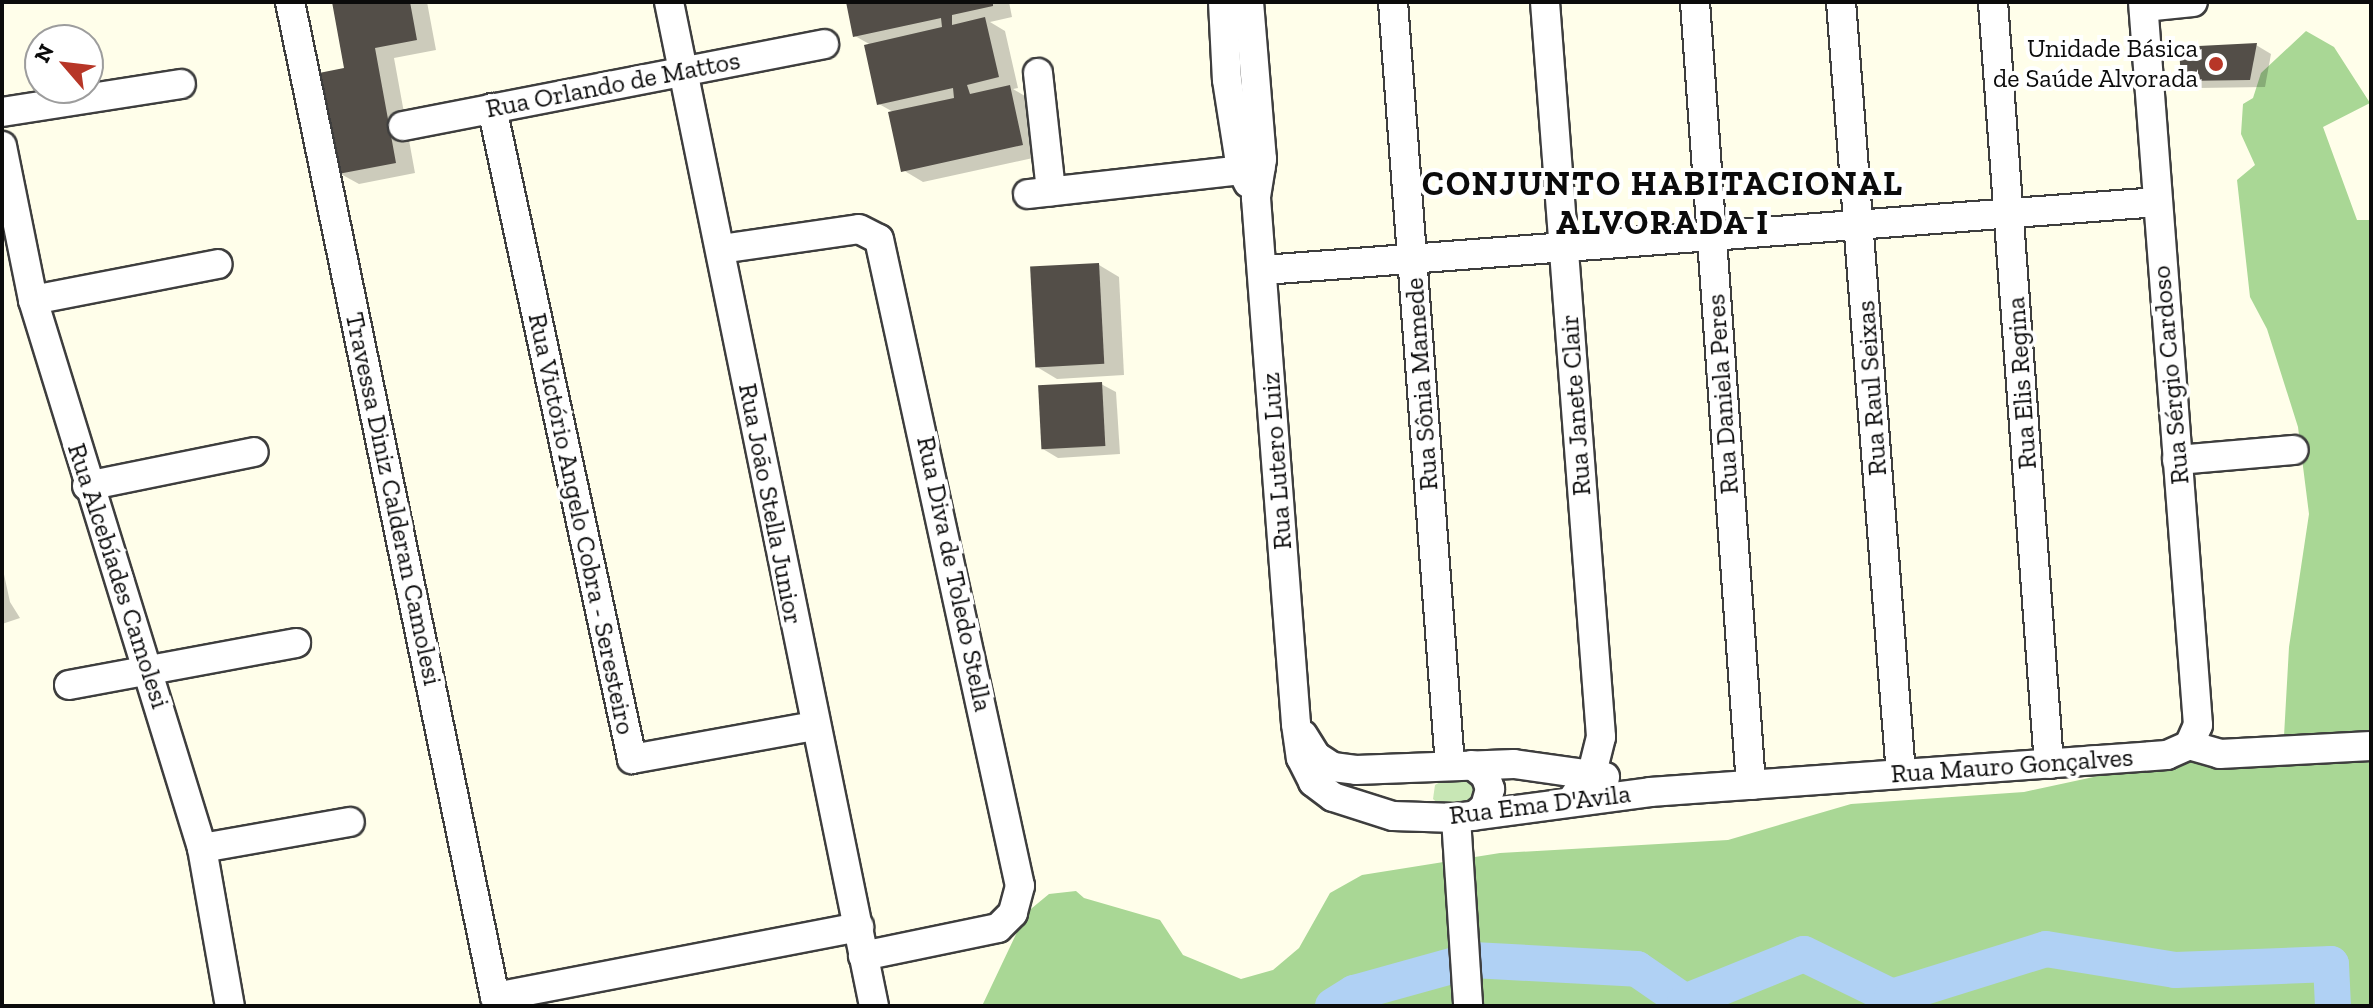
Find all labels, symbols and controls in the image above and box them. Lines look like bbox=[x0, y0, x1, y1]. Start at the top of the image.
north arrow bbox=[24, 24, 104, 104]
place label: Unidade Básica de Saúde Alvorada bbox=[1992, 33, 2198, 94]
text: N bbox=[28, 40, 60, 67]
street label: Rua Orlando de Mattos bbox=[483, 45, 743, 125]
marker: Unidade Básica de Saúde Alvorada bbox=[2205, 53, 2227, 75]
district label: CONJUNTO HABITACIONAL ALVORADA I bbox=[1422, 163, 1904, 242]
street label: Rua Sérgio Cardoso bbox=[2146, 264, 2196, 486]
street label: Rua Sônia Mamede bbox=[1399, 277, 1445, 491]
street label: Rua Daniela Peres bbox=[1700, 293, 1746, 495]
street label: Rua Elis Regina bbox=[2000, 296, 2044, 470]
street label: Rua Raul Seixas bbox=[1850, 299, 1894, 477]
street label: Travessa Diniz Calderan Camolesi bbox=[338, 310, 448, 688]
street label: Rua Victório Angelo Cobra - Seresteiro bbox=[521, 310, 641, 738]
street label: Rua Janete Clair bbox=[1554, 313, 1598, 497]
street label: Rua Lutero Luiz bbox=[1255, 371, 1299, 551]
street label: Rua João Stella Junior bbox=[731, 380, 809, 628]
street label: Rua Diva de Toledo Stella bbox=[910, 433, 998, 715]
street label: Rua Alcebíades Camolesi bbox=[60, 439, 176, 713]
street label: Rua Mauro Gonçalves bbox=[1890, 742, 2134, 790]
street label: Rua Ema D'Avila bbox=[1448, 778, 1632, 832]

